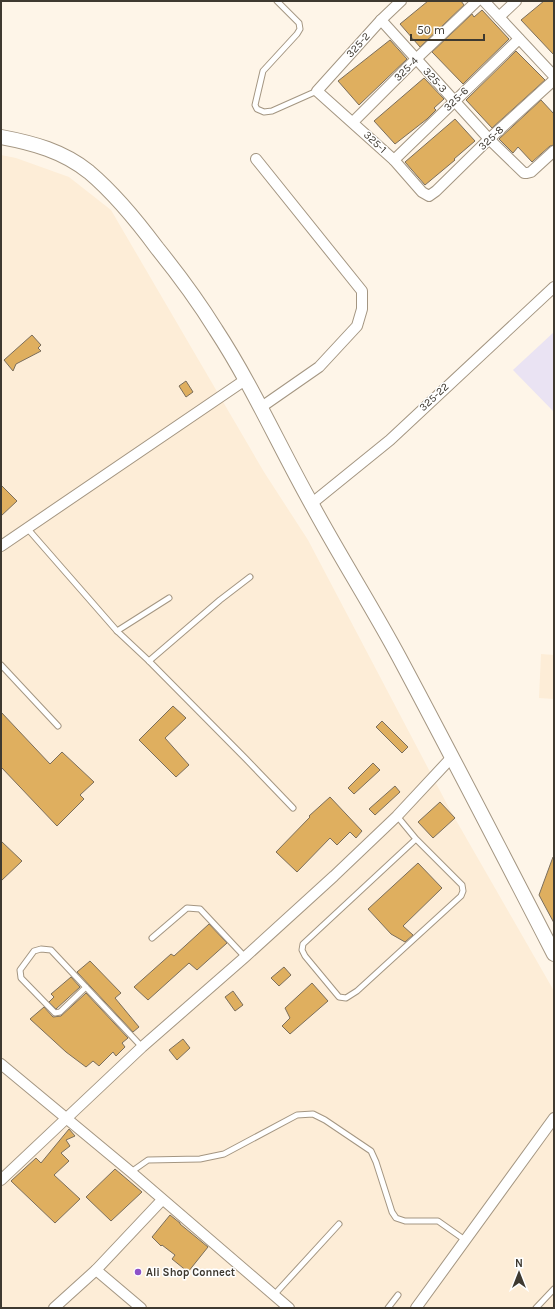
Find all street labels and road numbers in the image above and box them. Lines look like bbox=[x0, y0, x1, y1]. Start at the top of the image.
street label: 325-2 bbox=[343, 30, 373, 60]
street label: 325-4 bbox=[391, 54, 421, 84]
street label: 325-3 bbox=[420, 65, 450, 95]
street label: 325-6 bbox=[441, 84, 471, 114]
street label: 325-8 bbox=[476, 123, 506, 153]
street label: 325-1 bbox=[361, 128, 389, 156]
street label: 325-22 bbox=[417, 380, 451, 414]

